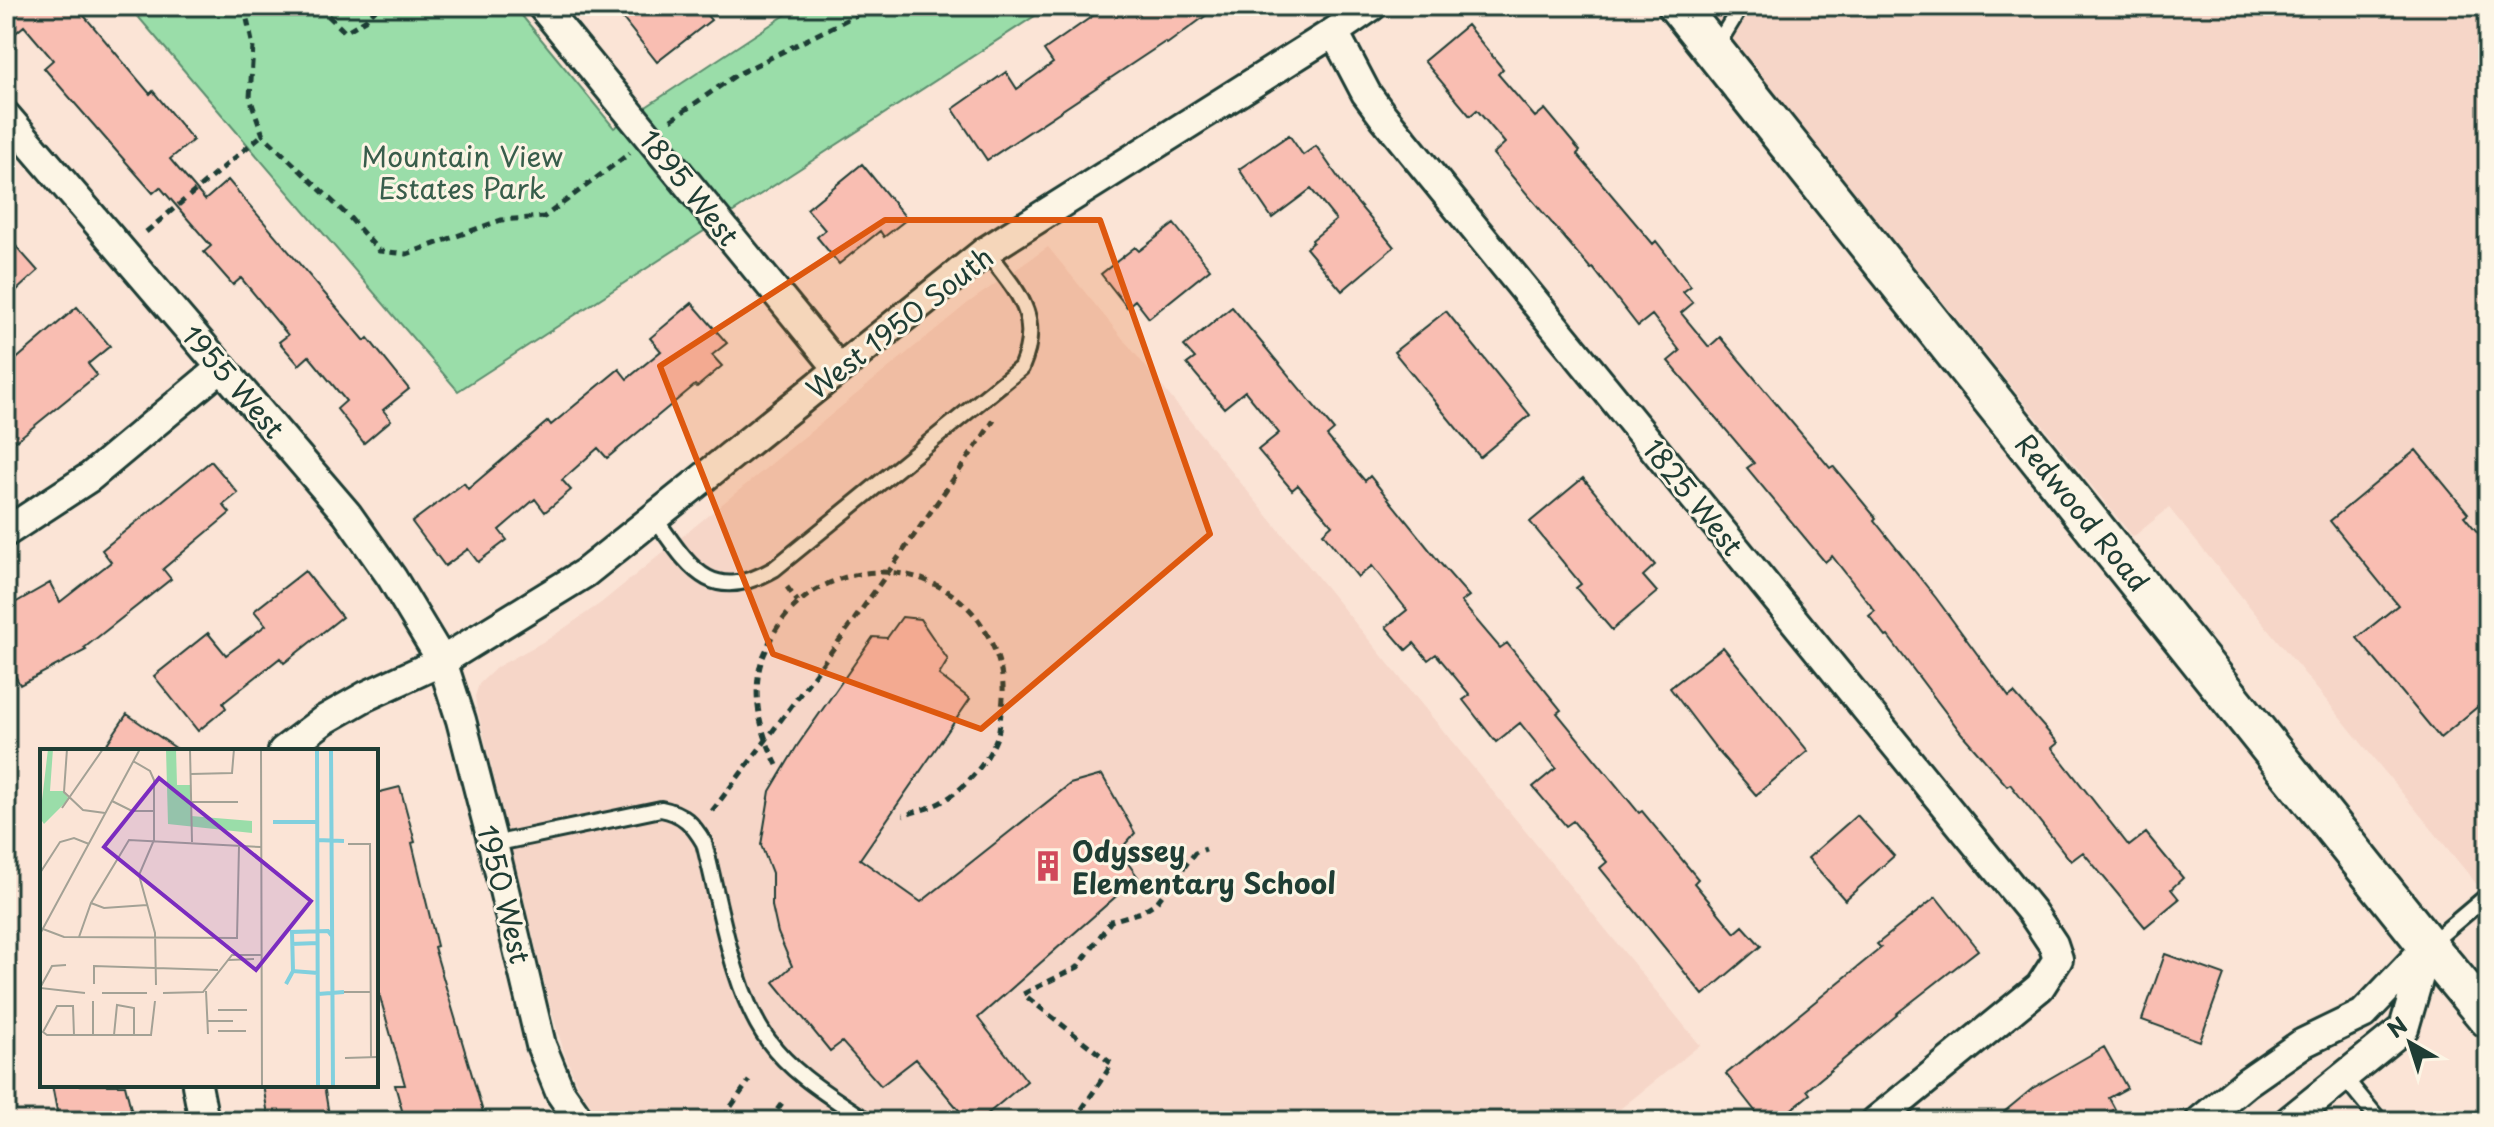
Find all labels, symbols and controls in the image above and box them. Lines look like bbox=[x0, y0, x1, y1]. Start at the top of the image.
street label: 1895 West bbox=[629, 119, 751, 255]
park label: Mountain View Estates Park bbox=[361, 134, 563, 209]
street label: West 1950 South bbox=[796, 235, 1002, 409]
street label: 1955 West bbox=[172, 315, 296, 447]
street label: Redwood Road bbox=[2006, 423, 2160, 601]
street label: 1825 West bbox=[1633, 429, 1755, 565]
inset map bbox=[40, 749, 378, 1087]
street label: 1950 West bbox=[467, 820, 543, 968]
place label: Odyssey Elementary School bbox=[1072, 829, 1336, 904]
building icon: Odyssey Elementary School bbox=[1031, 849, 1065, 883]
north arrow bbox=[2370, 1003, 2450, 1083]
text: N bbox=[2379, 1008, 2414, 1045]

